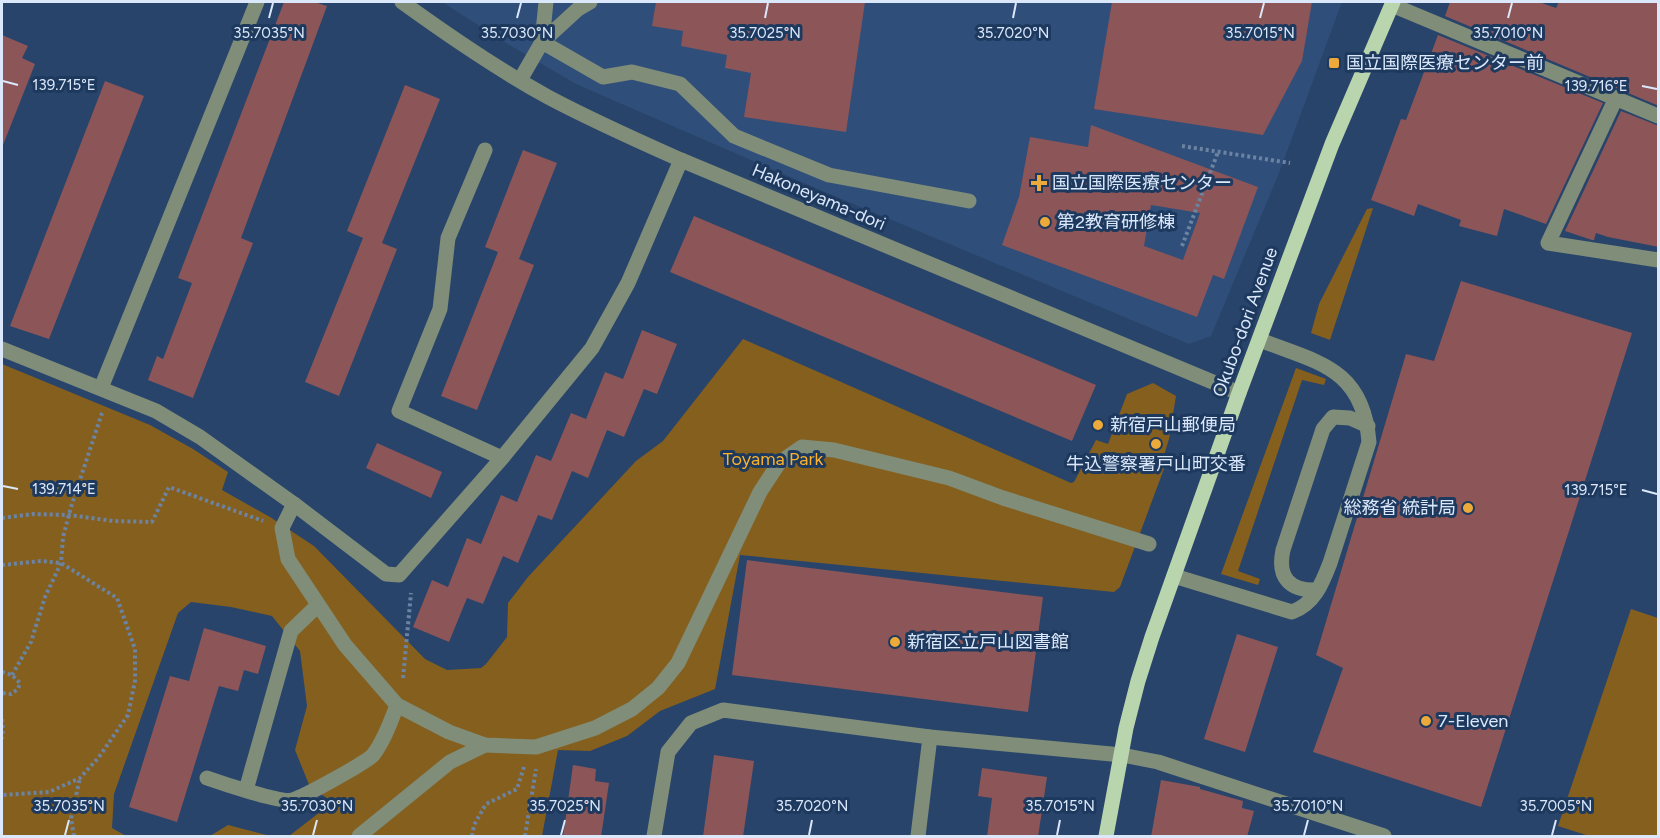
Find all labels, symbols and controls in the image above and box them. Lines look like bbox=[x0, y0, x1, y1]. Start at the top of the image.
text: 35.7035°N bbox=[233, 24, 305, 42]
text: 35.7030°N bbox=[481, 24, 553, 42]
text: 35.7025°N bbox=[729, 24, 801, 42]
text: 35.7020°N bbox=[977, 24, 1049, 42]
text: 35.7015°N bbox=[1225, 24, 1295, 42]
text: 35.7010°N bbox=[1473, 24, 1543, 42]
place label: 国立国際医療センター前 bbox=[1346, 52, 1544, 74]
marker: 国立国際医療センター前 bbox=[1327, 56, 1341, 70]
text: 139.715°E bbox=[32, 76, 96, 94]
text: 139.716°E bbox=[1564, 77, 1628, 95]
street label: Hakoneyama-dori bbox=[749, 159, 889, 235]
place label: 国立国際医療センター bbox=[1052, 172, 1232, 194]
marker: 国立国際医療センター bbox=[1030, 174, 1048, 192]
place label: 第2教育研修棟 bbox=[1057, 211, 1175, 233]
marker: 第2教育研修棟 bbox=[1038, 215, 1052, 229]
street label: Okubo-dori Avenue bbox=[1208, 244, 1282, 400]
place label: 新宿戸山郵便局 bbox=[1110, 414, 1236, 436]
marker: 新宿戸山郵便局 bbox=[1091, 418, 1105, 432]
marker: 牛込警察署戸山町交番 bbox=[1149, 437, 1163, 451]
park label: Toyama Park bbox=[723, 448, 824, 470]
place label: 牛込警察署戸山町交番 bbox=[1066, 453, 1246, 475]
text: 139.714°E bbox=[32, 480, 96, 498]
text: 139.715°E bbox=[1564, 481, 1628, 499]
place label: 総務省 統計局 bbox=[1344, 497, 1456, 519]
marker: 総務省 統計局 bbox=[1461, 501, 1475, 515]
place label: 新宿区立戸山図書館 bbox=[907, 631, 1069, 653]
marker: 新宿区立戸山図書館 bbox=[888, 635, 902, 649]
place label: 7-Eleven bbox=[1438, 710, 1508, 732]
marker: 7-Eleven bbox=[1419, 714, 1433, 728]
text: 35.7035°N bbox=[33, 797, 105, 815]
text: 35.7030°N bbox=[281, 797, 353, 815]
text: 35.7025°N bbox=[529, 797, 601, 815]
text: 35.7020°N bbox=[776, 797, 848, 815]
text: 35.7015°N bbox=[1025, 797, 1095, 815]
text: 35.7010°N bbox=[1273, 797, 1343, 815]
text: 35.7005°N bbox=[1520, 797, 1592, 815]

